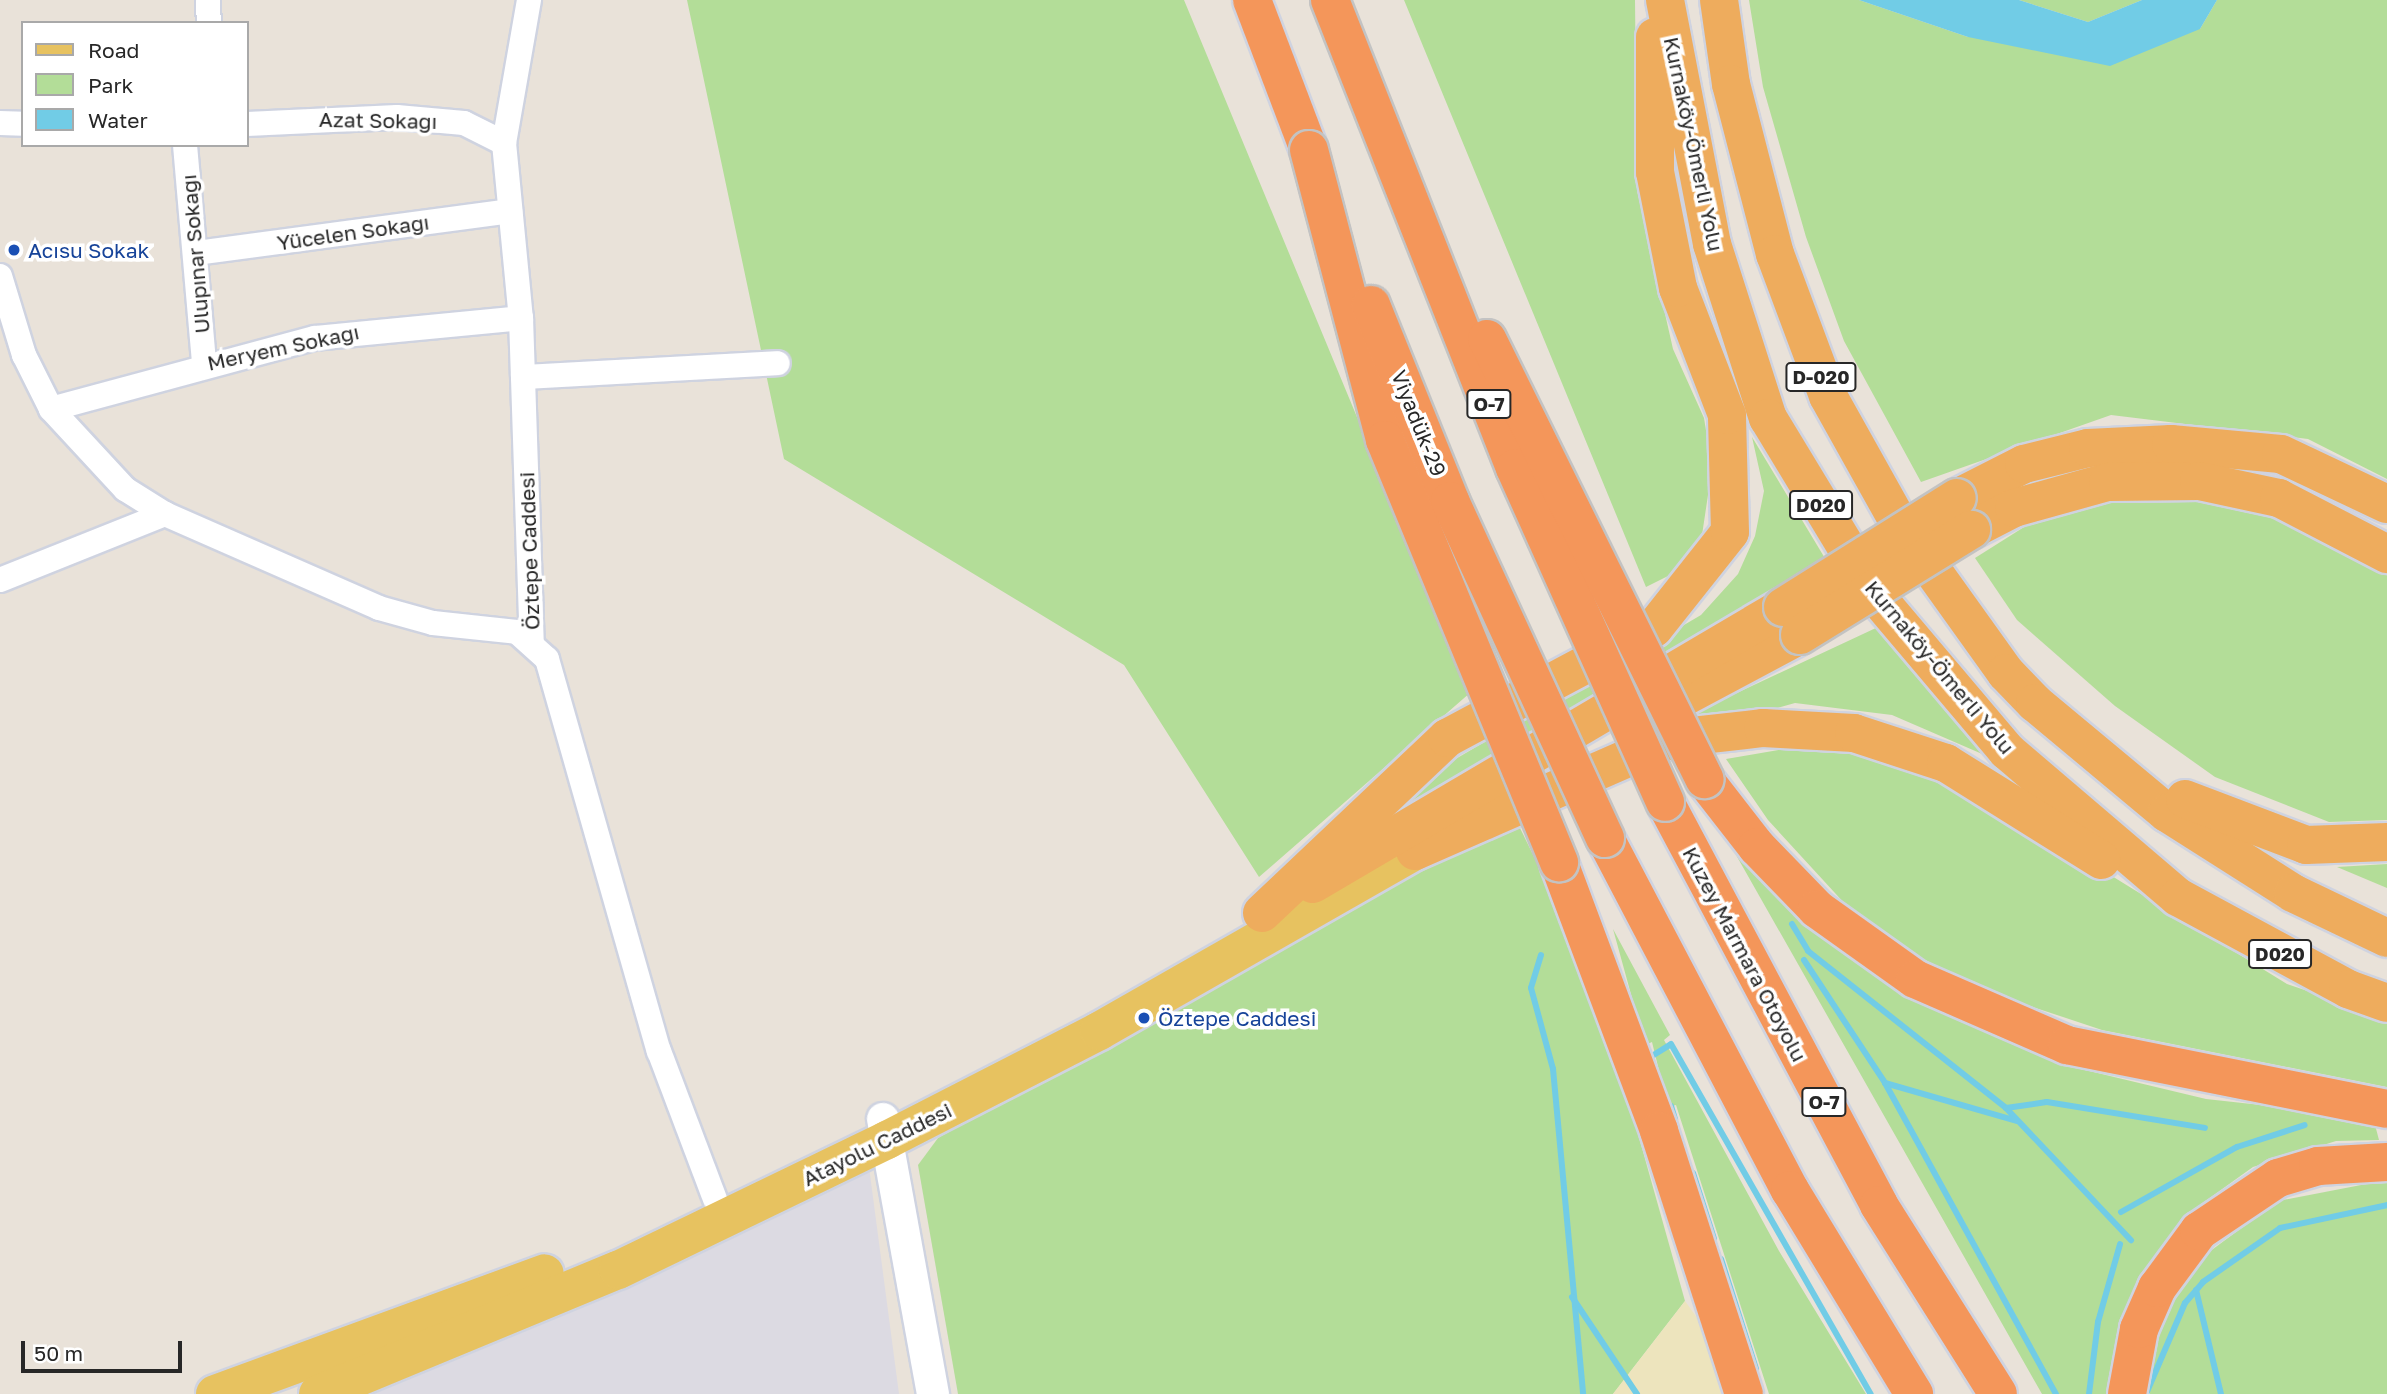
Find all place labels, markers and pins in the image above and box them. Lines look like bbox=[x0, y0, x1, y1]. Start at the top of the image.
place label: Acısu Sokak bbox=[28, 237, 149, 263]
marker: Acısu Sokak bbox=[6, 242, 22, 258]
place label: Öztepe Caddesi bbox=[1158, 1005, 1316, 1031]
marker: Öztepe Caddesi bbox=[1136, 1010, 1152, 1026]

